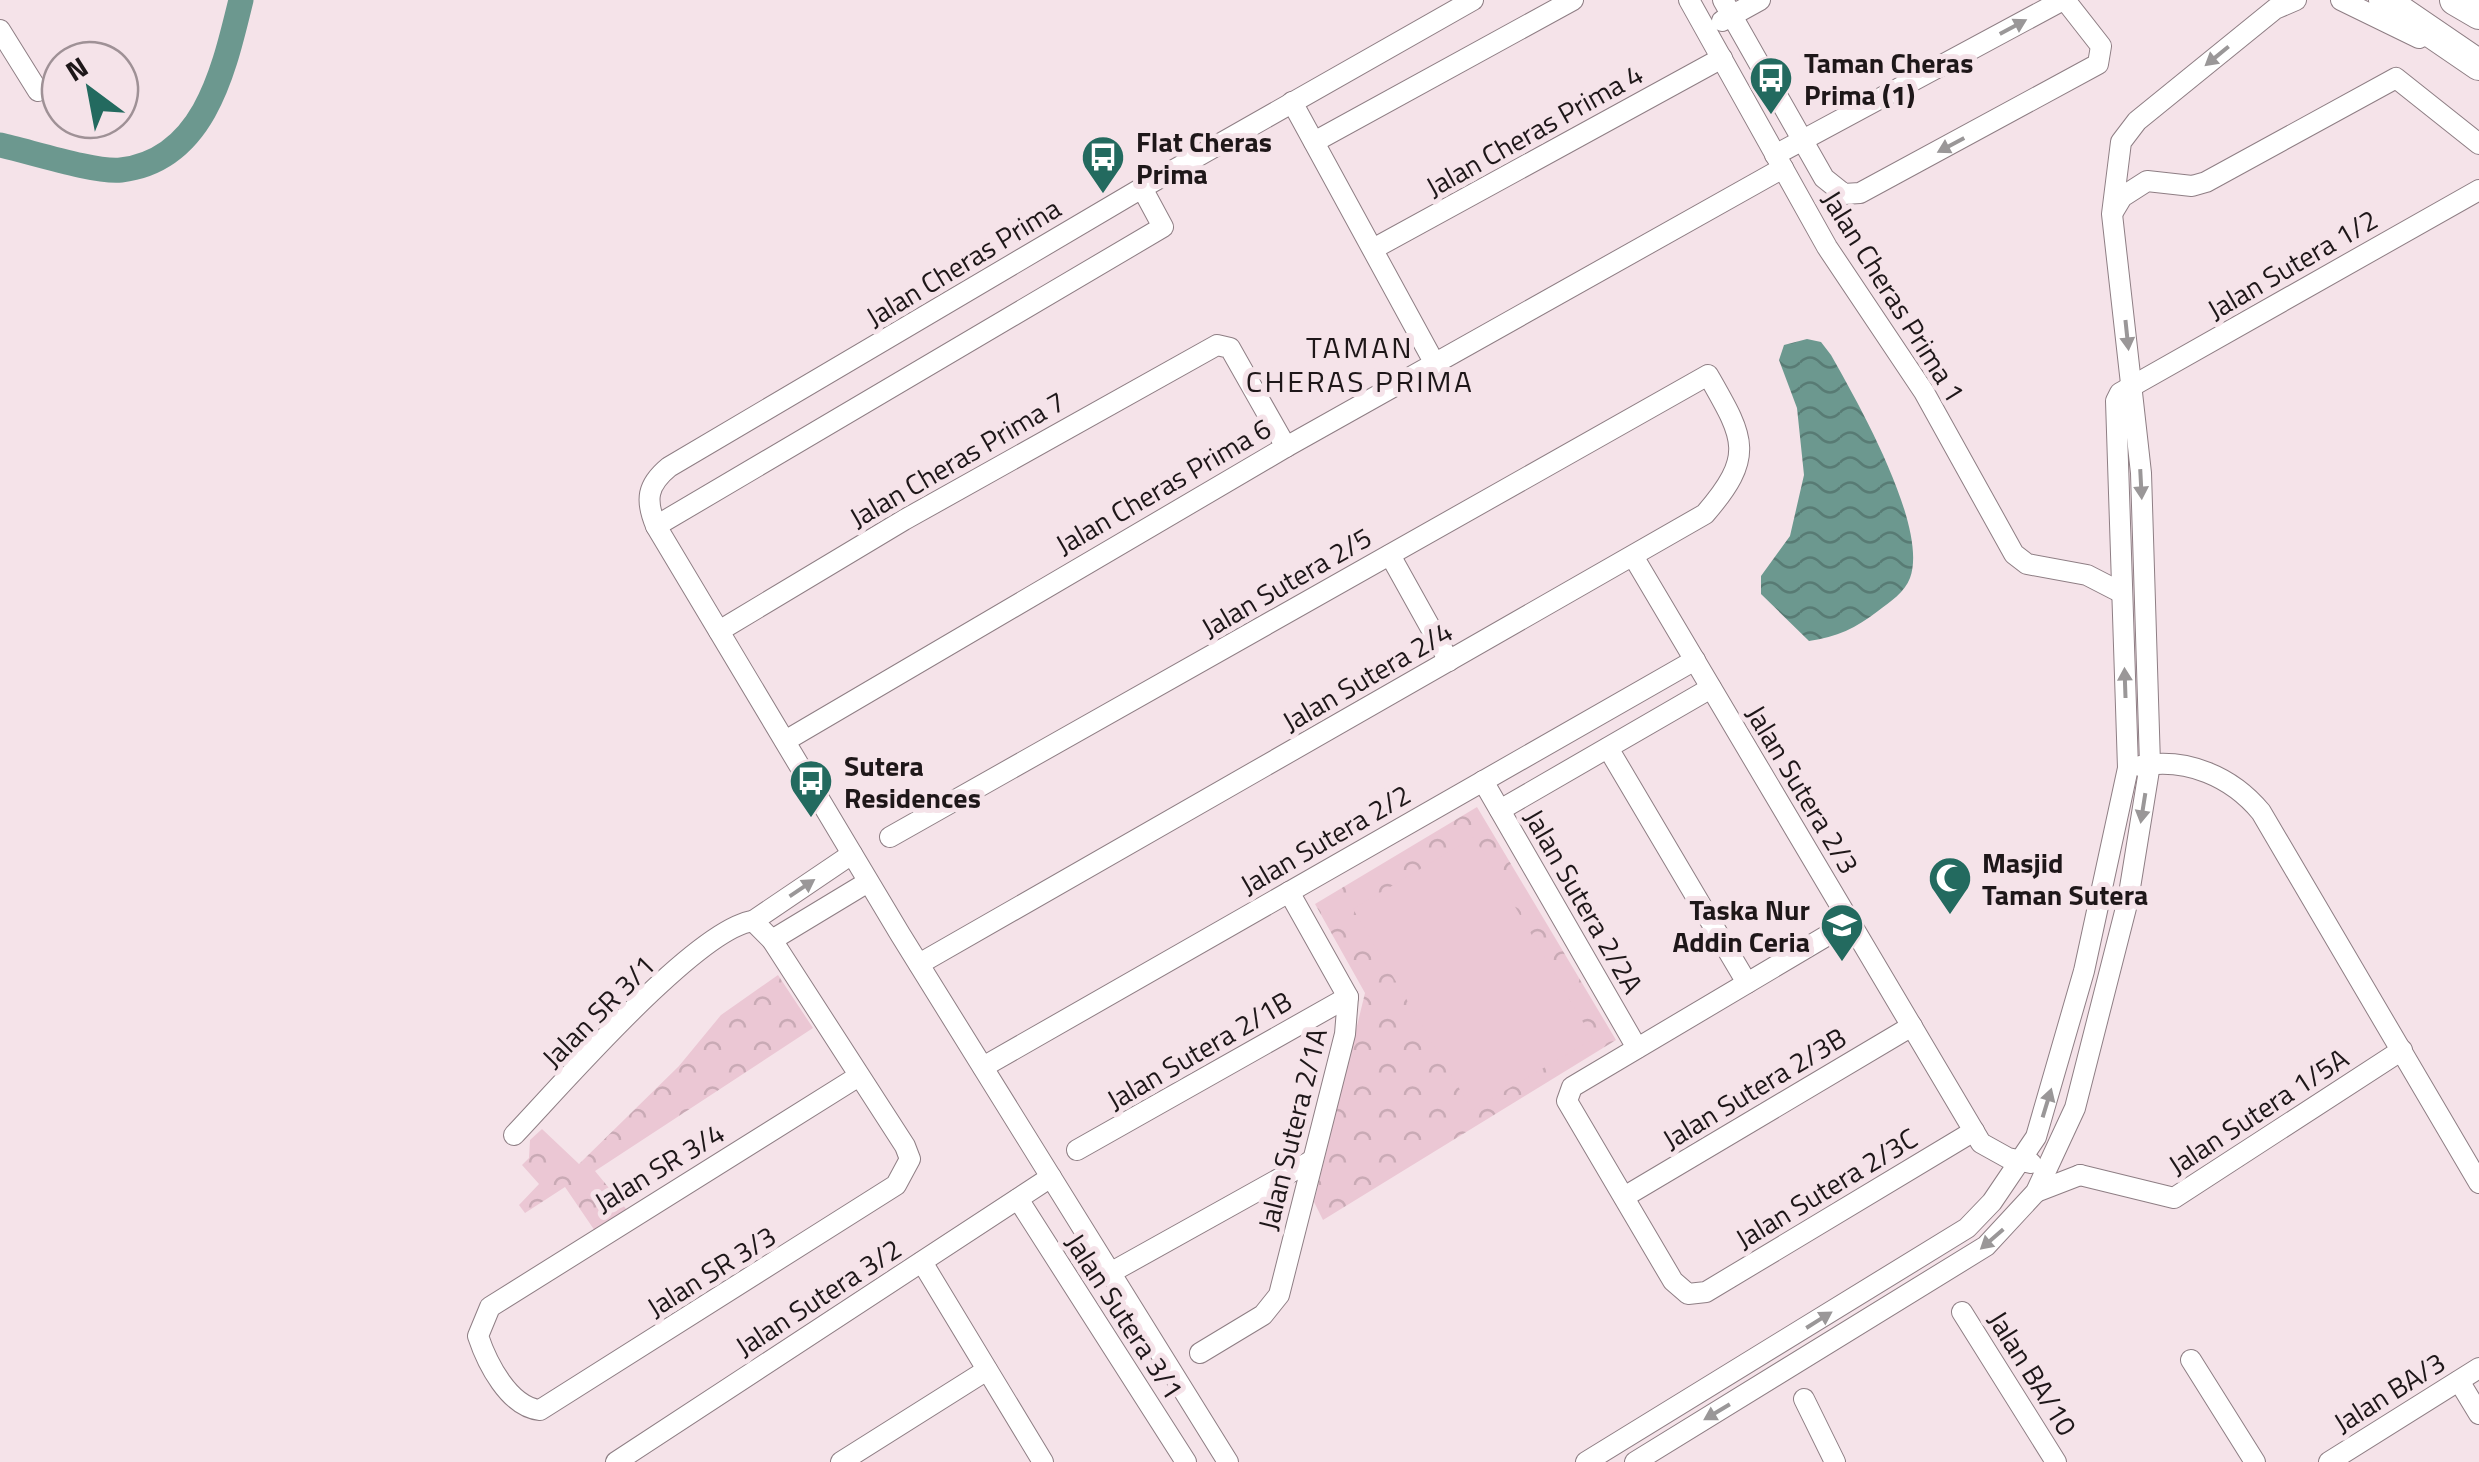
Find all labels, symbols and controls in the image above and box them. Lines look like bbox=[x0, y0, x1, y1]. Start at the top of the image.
one-way arrow bbox=[1999, 18, 2028, 35]
north arrow bbox=[40, 40, 140, 140]
place label: Taman Cheras Prima (1) bbox=[1804, 41, 1973, 116]
text: N bbox=[57, 45, 96, 92]
one-way arrow bbox=[2205, 45, 2230, 66]
street label: Jalan Cheras Prima 4 bbox=[1417, 52, 1651, 208]
bus stop icon: Taman Cheras Prima (1) bbox=[1748, 55, 1794, 116]
place label: Flat Cheras Prima bbox=[1136, 120, 1272, 195]
bus stop icon: Flat Cheras Prima bbox=[1080, 134, 1126, 195]
one-way arrow bbox=[1937, 136, 1966, 153]
street label: Jalan Cheras Prima 1 bbox=[1811, 182, 1977, 410]
street label: Jalan Cheras Prima bbox=[857, 187, 1069, 337]
street label: Jalan Sutera 1/2 bbox=[2199, 198, 2385, 330]
one-way arrow bbox=[2119, 320, 2135, 352]
district label: TAMAN CHERAS PRIMA bbox=[1246, 324, 1474, 404]
street label: Jalan Cheras Prima 7 bbox=[841, 380, 1073, 538]
street label: Jalan Cheras Prima 6 bbox=[1047, 407, 1279, 565]
one-way arrow bbox=[2133, 469, 2149, 501]
street label: Jalan Sutera 2/5 bbox=[1193, 516, 1379, 648]
street label: Jalan Sutera 2/4 bbox=[1274, 610, 1460, 742]
one-way arrow bbox=[2117, 666, 2133, 698]
street label: Jalan Sutera 2/3 bbox=[1735, 696, 1871, 882]
place label: Sutera Residences bbox=[844, 744, 981, 819]
bus stop icon: Sutera Residences bbox=[788, 758, 834, 819]
street label: Jalan Sutera 2/2 bbox=[1232, 773, 1418, 905]
one-way arrow bbox=[2135, 793, 2150, 825]
street label: Jalan Sutera 2/2A bbox=[1514, 800, 1655, 1002]
place label: Masjid Taman Sutera bbox=[1982, 841, 2148, 916]
mosque icon: Masjid Taman Sutera bbox=[1927, 855, 1973, 916]
one-way arrow bbox=[789, 879, 816, 898]
place label: Taska Nur Addin Ceria bbox=[1672, 888, 1810, 963]
school or university icon: Taska Nur Addin Ceria bbox=[1819, 902, 1865, 963]
street label: Jalan SR 3/1 bbox=[531, 944, 665, 1078]
street label: Jalan Sutera 2/1B bbox=[1098, 979, 1300, 1121]
street label: Jalan Sutera 2/3B bbox=[1654, 1016, 1854, 1160]
street label: Jalan Sutera 2/1A bbox=[1246, 1023, 1338, 1235]
street label: Jalan Sutera 1/5A bbox=[2159, 1036, 2357, 1185]
one-way arrow bbox=[2040, 1087, 2055, 1117]
street label: Jalan SR 3/4 bbox=[586, 1111, 732, 1223]
street label: Jalan Sutera 2/3C bbox=[1727, 1117, 1925, 1259]
street label: Jalan SR 3/3 bbox=[638, 1214, 784, 1328]
street label: Jalan Sutera 3/1 bbox=[1055, 1224, 1195, 1408]
street label: Jalan Sutera 3/2 bbox=[726, 1227, 910, 1367]
one-way arrow bbox=[1979, 1228, 2004, 1249]
street label: Jalan BA/10 bbox=[1978, 1302, 2088, 1444]
one-way arrow bbox=[1805, 1311, 1832, 1329]
street label: Jalan BA/3 bbox=[2325, 1341, 2453, 1443]
one-way arrow bbox=[1703, 1403, 1731, 1420]

